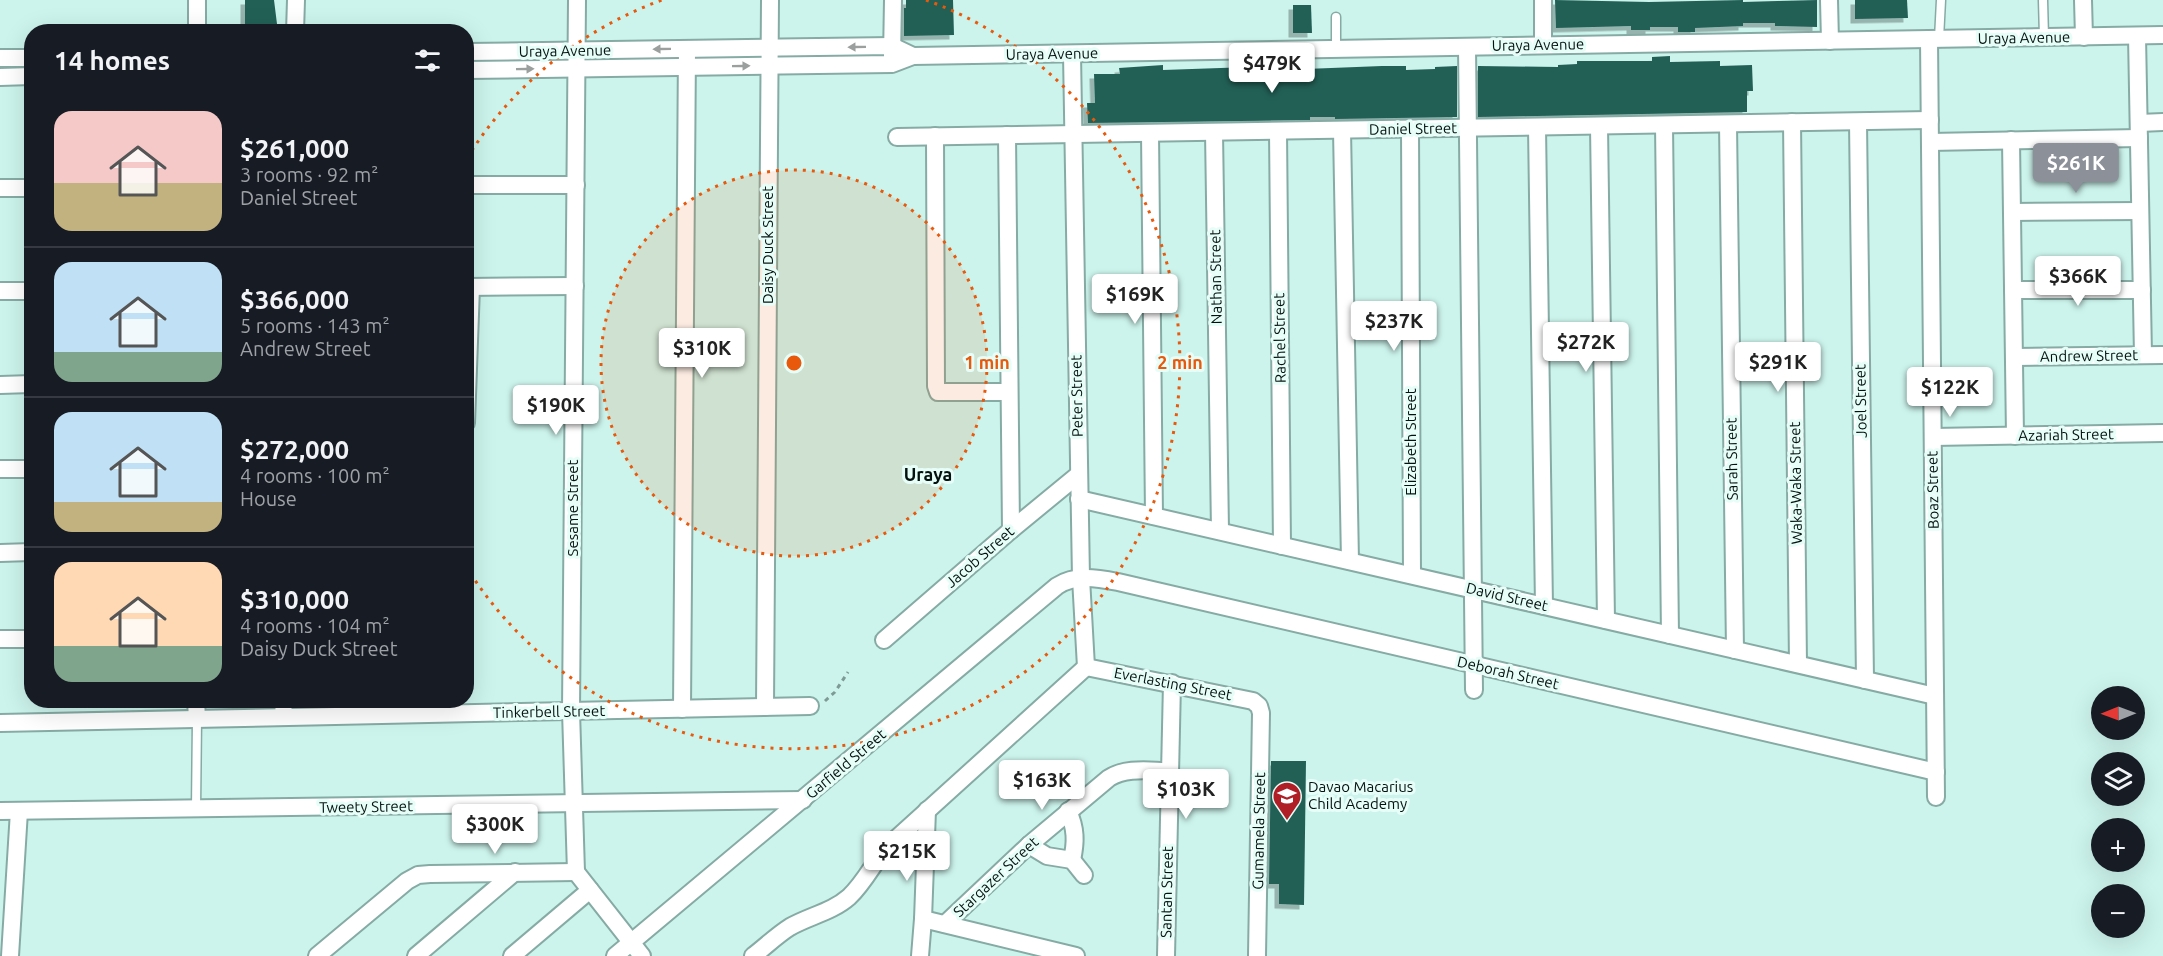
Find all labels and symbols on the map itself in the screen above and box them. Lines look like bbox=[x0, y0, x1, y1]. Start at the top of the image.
street label: Uraya Avenue bbox=[1978, 28, 2070, 47]
street label: Uraya Avenue bbox=[1492, 35, 1584, 54]
street label: Uraya Avenue bbox=[519, 41, 611, 60]
one-way arrow bbox=[847, 42, 866, 52]
pin: $479K bbox=[1230, 43, 1314, 94]
one-way arrow bbox=[652, 44, 671, 54]
street label: Uraya Avenue bbox=[1006, 44, 1098, 63]
one-way arrow bbox=[731, 61, 750, 71]
one-way arrow bbox=[515, 64, 534, 74]
street label: Daniel Street bbox=[1369, 119, 1457, 138]
pin: $261K bbox=[2034, 143, 2118, 194]
street label: Daisy Duck Street bbox=[759, 186, 776, 304]
street label: Nathan Street bbox=[1206, 230, 1225, 324]
pin: $366K bbox=[2036, 256, 2120, 307]
pin: $169K bbox=[1093, 274, 1177, 325]
street label: Rachel Street bbox=[1270, 293, 1289, 383]
pin: $237K bbox=[1352, 301, 1436, 352]
pin: $272K bbox=[1544, 322, 1628, 373]
pin: $310K bbox=[660, 328, 744, 379]
pin: $291K bbox=[1736, 342, 1820, 393]
street label: Andrew Street bbox=[2040, 346, 2138, 365]
text: 1 min bbox=[964, 352, 1010, 372]
text: 2 min bbox=[1157, 352, 1203, 372]
centre of rings bbox=[784, 353, 804, 373]
street label: Peter Street bbox=[1067, 355, 1086, 437]
street label: Joel Street bbox=[1851, 364, 1870, 438]
pin: $122K bbox=[1908, 367, 1992, 418]
pin: $190K bbox=[514, 385, 598, 436]
street label: Elizabeth Street bbox=[1402, 388, 1419, 496]
street label: Sarah Street bbox=[1722, 417, 1741, 501]
street label: Waka-Waka Street bbox=[1786, 421, 1805, 545]
street label: Azariah Street bbox=[2018, 425, 2114, 444]
street label: Boaz Street bbox=[1923, 451, 1942, 529]
street label: Sesame Street bbox=[564, 459, 581, 556]
district label: Uraya bbox=[904, 464, 952, 484]
street label: Jacob Street bbox=[942, 522, 1017, 591]
street label: David Street bbox=[1465, 579, 1550, 614]
street label: Deborah Street bbox=[1456, 653, 1561, 692]
street label: Everlasting Street bbox=[1113, 664, 1234, 703]
north arrow bbox=[2091, 686, 2145, 740]
street label: Tinkerbell Street bbox=[493, 702, 605, 721]
street label: Garfield Street bbox=[802, 725, 889, 802]
pin: $163K bbox=[1000, 760, 1084, 811]
pin: $103K bbox=[1144, 769, 1228, 820]
street label: Gumamela Street bbox=[1249, 772, 1268, 890]
place label: Davao Macarius Child Academy bbox=[1308, 778, 1413, 812]
school or university icon: Davao Macarius Child Academy bbox=[1271, 780, 1303, 822]
street label: Tweety Street bbox=[319, 797, 413, 816]
pin: $300K bbox=[453, 804, 537, 855]
pin: $215K bbox=[865, 831, 949, 882]
street label: Stargazer Street bbox=[950, 833, 1042, 920]
street label: Santan Street bbox=[1157, 846, 1176, 938]

